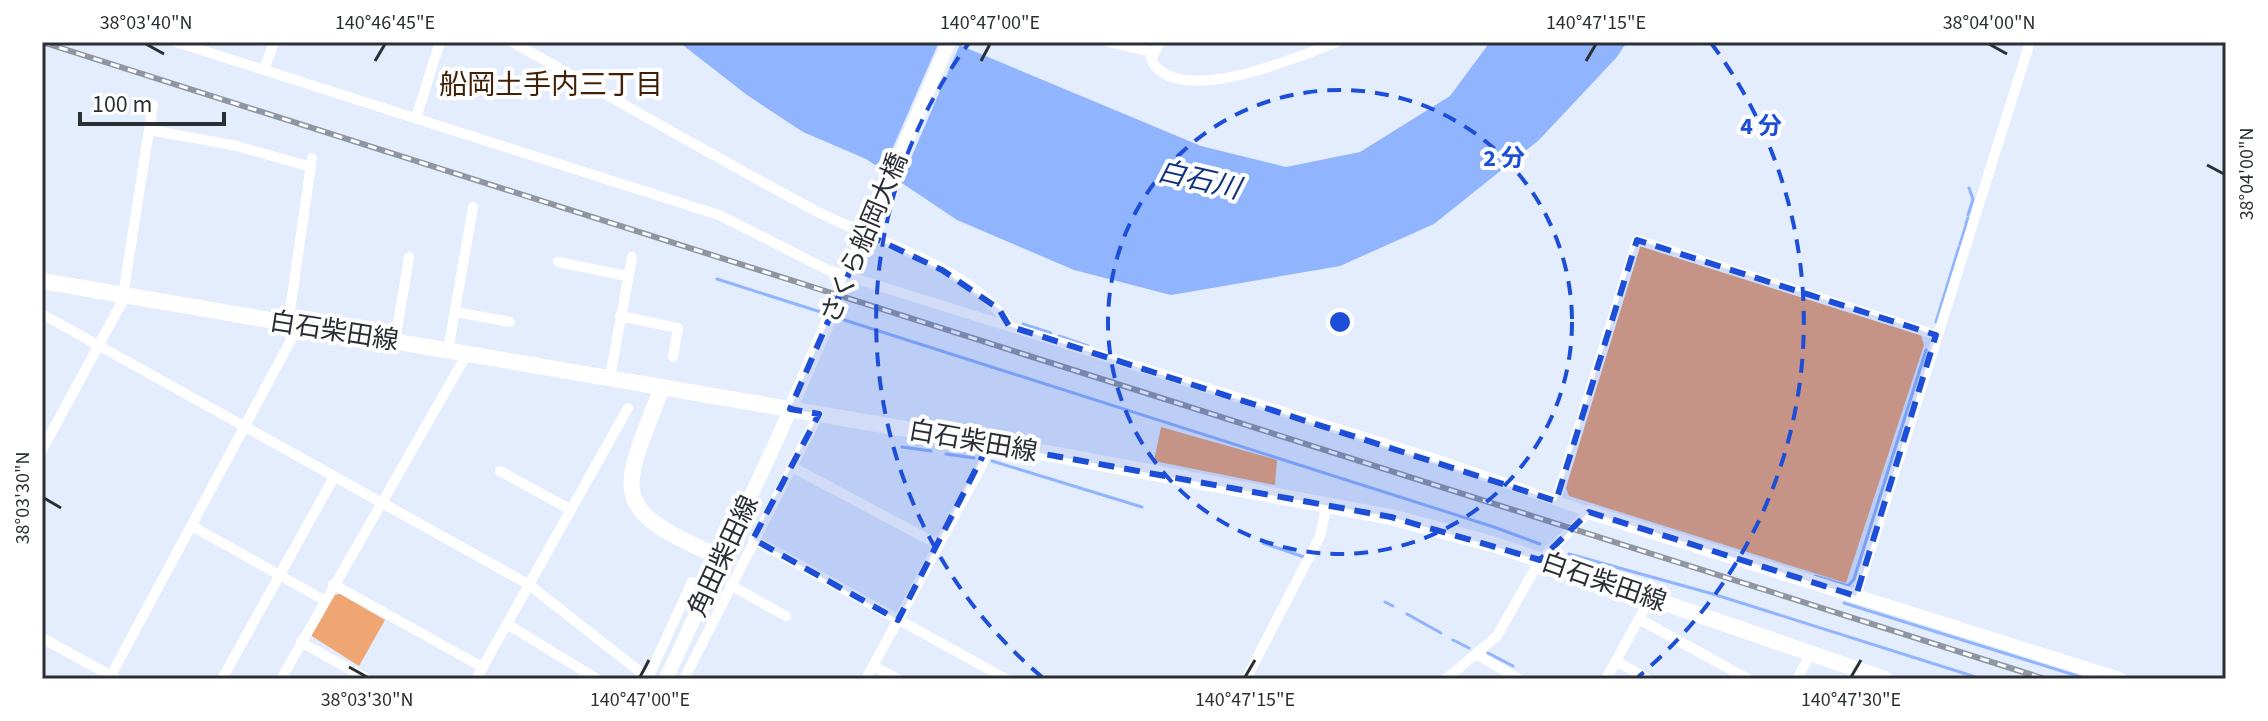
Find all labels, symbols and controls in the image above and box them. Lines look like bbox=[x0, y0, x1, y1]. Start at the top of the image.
text: 38°03'40"N bbox=[100, 9, 192, 37]
text: 140°46'45"E bbox=[335, 9, 435, 37]
text: 140°47'00"E bbox=[940, 9, 1040, 37]
text: 140°47'15"E bbox=[1546, 9, 1646, 37]
text: 38°04'00"N bbox=[1943, 9, 2035, 37]
district label: 船岡土手内三丁目 bbox=[439, 65, 663, 105]
scale bar bbox=[80, 76, 224, 126]
text: 100 m bbox=[92, 87, 152, 122]
text: 4 分 bbox=[1740, 109, 1782, 144]
text: 38°04'00"N bbox=[2233, 128, 2261, 220]
text: 2 分 bbox=[1483, 141, 1525, 176]
street label: さくら船岡大橋 bbox=[811, 147, 917, 329]
water label: 白石川 bbox=[1154, 151, 1247, 210]
street label: 白石柴田線 bbox=[267, 303, 401, 359]
centre of rings bbox=[1326, 308, 1354, 336]
street label: 白石柴田線 bbox=[906, 411, 1040, 471]
text: 38°03'30"N bbox=[9, 452, 37, 544]
street label: 角田柴田線 bbox=[679, 489, 767, 623]
street label: 白石柴田線 bbox=[1537, 543, 1671, 621]
text: 38°03'30"N bbox=[321, 686, 413, 714]
text: 140°47'00"E bbox=[590, 686, 690, 714]
text: 140°47'15"E bbox=[1195, 686, 1295, 714]
text: 140°47'30"E bbox=[1801, 686, 1901, 714]

